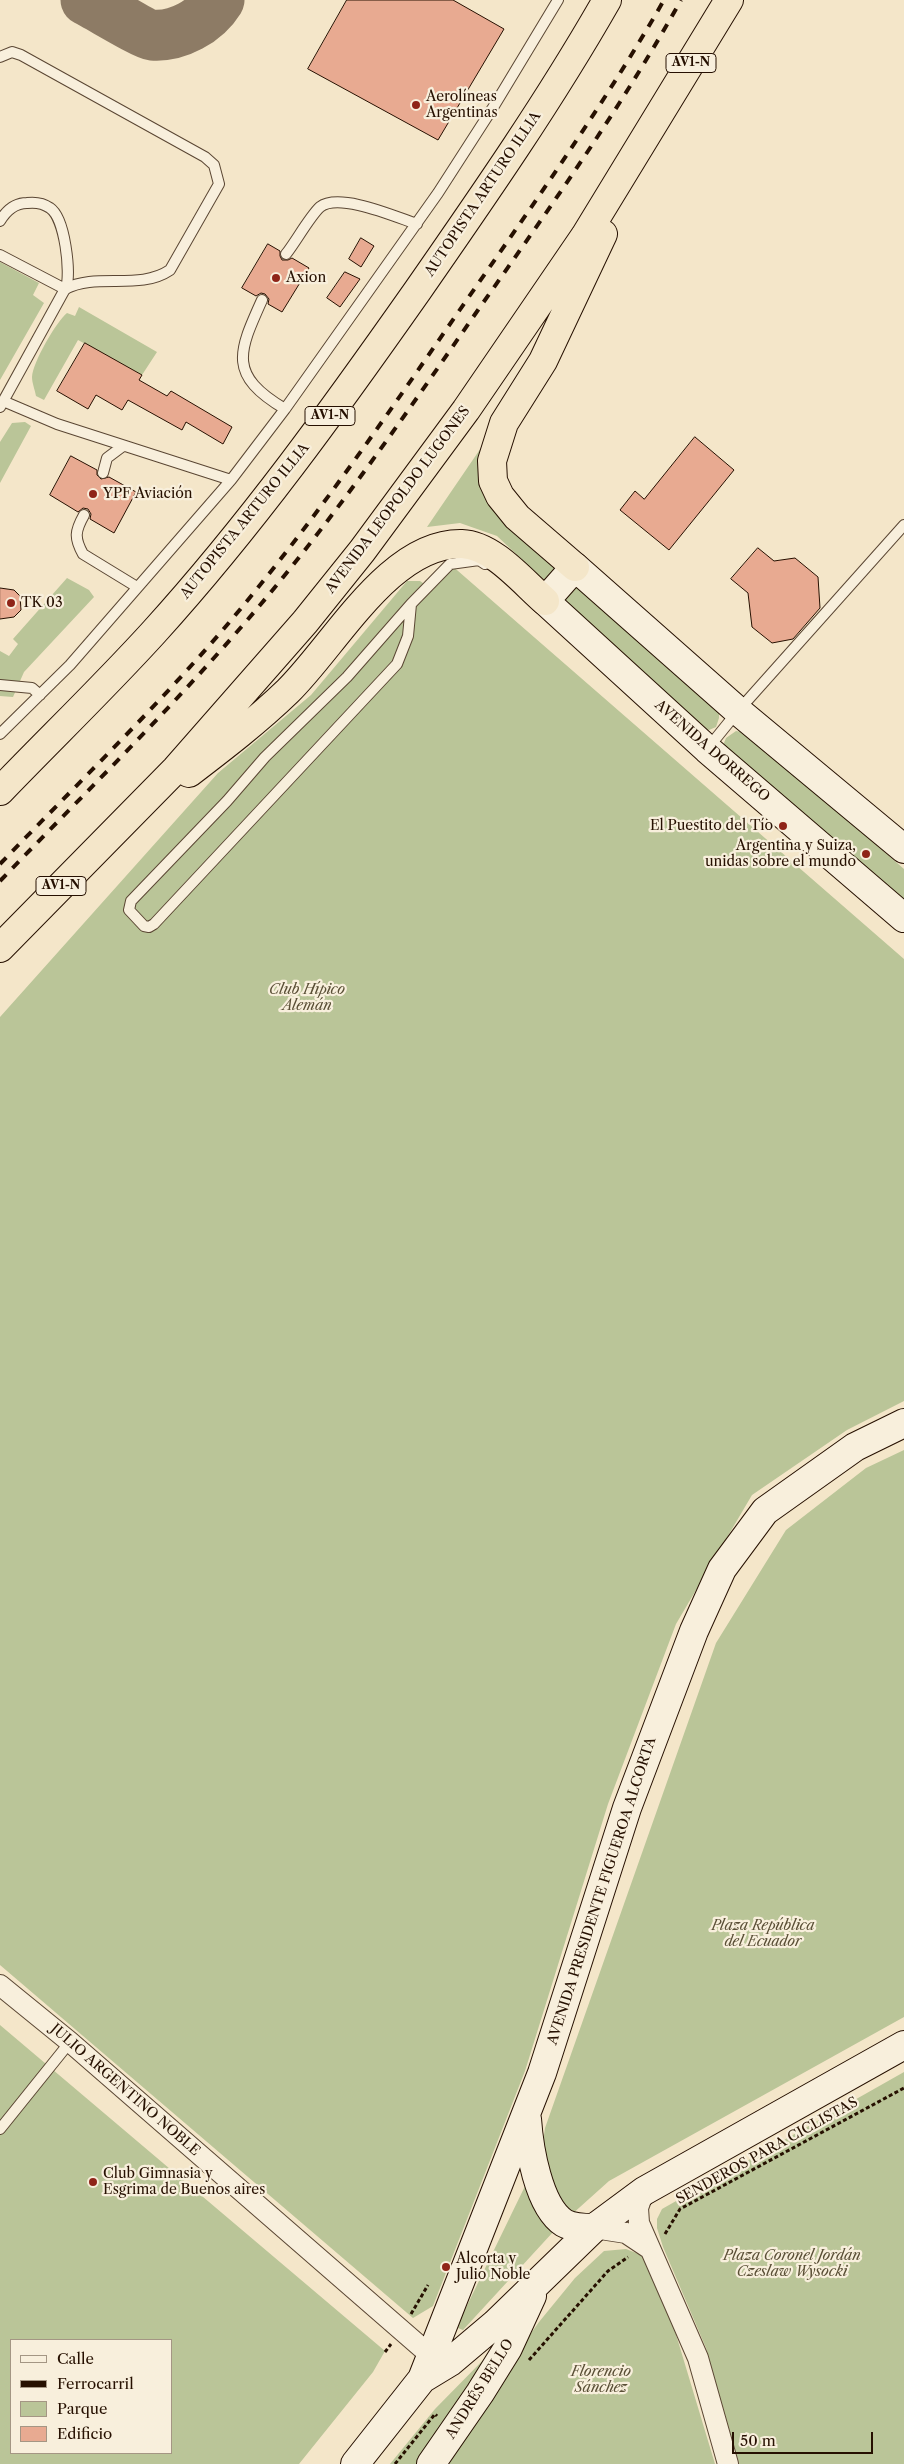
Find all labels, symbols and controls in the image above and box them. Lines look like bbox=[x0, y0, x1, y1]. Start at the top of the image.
road number: AV1-N bbox=[666, 54, 716, 72]
place label: Aerolíneas Argentinas bbox=[426, 89, 498, 121]
marker: Aerolíneas Argentinas bbox=[410, 99, 422, 111]
street label: AUTOPISTA ARTURO ILLIA bbox=[421, 108, 545, 280]
place label: Axion bbox=[286, 270, 326, 286]
marker: Axion bbox=[270, 272, 282, 284]
street label: AVENIDA LEOPOLDO LUGONES bbox=[322, 403, 474, 597]
road number: AV1-N bbox=[305, 406, 355, 426]
street label: AUTOPISTA ARTURO ILLIA bbox=[177, 440, 313, 602]
place label: YPF Aviación bbox=[103, 486, 193, 502]
marker: YPF Aviación bbox=[87, 488, 99, 500]
place label: TK 03 bbox=[21, 595, 63, 611]
marker: TK 03 bbox=[5, 597, 17, 609]
street label: AVENIDA DORREGO bbox=[651, 697, 773, 805]
place label: El Puestito del Tío bbox=[650, 818, 773, 834]
marker: El Puestito del Tío bbox=[777, 820, 789, 832]
place label: Argentina y Suiza, unidas sobre el mundo bbox=[705, 838, 856, 870]
marker: Argentina y Suiza, unidas sobre el mundo bbox=[860, 848, 872, 860]
road number: AV1-N bbox=[36, 876, 86, 896]
park label: Club Hípico Alemán bbox=[269, 982, 345, 1014]
street label: AVENIDA PRESIDENTE FIGUEROA ALCORTA bbox=[544, 1735, 660, 2047]
park label: Plaza República del Ecuador bbox=[711, 1918, 815, 1950]
street label: JULIO ARGENTINO NOBLE bbox=[47, 2020, 203, 2160]
street label: SENDEROS PARA CICLISTAS bbox=[673, 2094, 861, 2208]
place label: Club Gimnasia y Esgrima de Buenos aires bbox=[103, 2166, 265, 2198]
marker: Club Gimnasia y Esgrima de Buenos aires bbox=[87, 2176, 99, 2188]
park label: Plaza Coronel Jordán Czeslaw Wysocki bbox=[723, 2248, 861, 2280]
place label: Alcorta y Julio Noble bbox=[456, 2251, 530, 2284]
marker: Alcorta y Julio Noble bbox=[440, 2261, 452, 2273]
street label: ANDRÉS BELLO bbox=[443, 2336, 517, 2442]
legend bbox=[10, 2339, 172, 2454]
text: Calle bbox=[57, 2349, 94, 2368]
park label: Florencio Sánchez bbox=[571, 2364, 631, 2396]
text: Ferrocarril bbox=[57, 2374, 134, 2393]
text: Parque bbox=[57, 2399, 107, 2418]
scale bar bbox=[734, 2422, 875, 2454]
text: Edificio bbox=[57, 2424, 112, 2443]
text: 50 m bbox=[740, 2431, 776, 2450]

